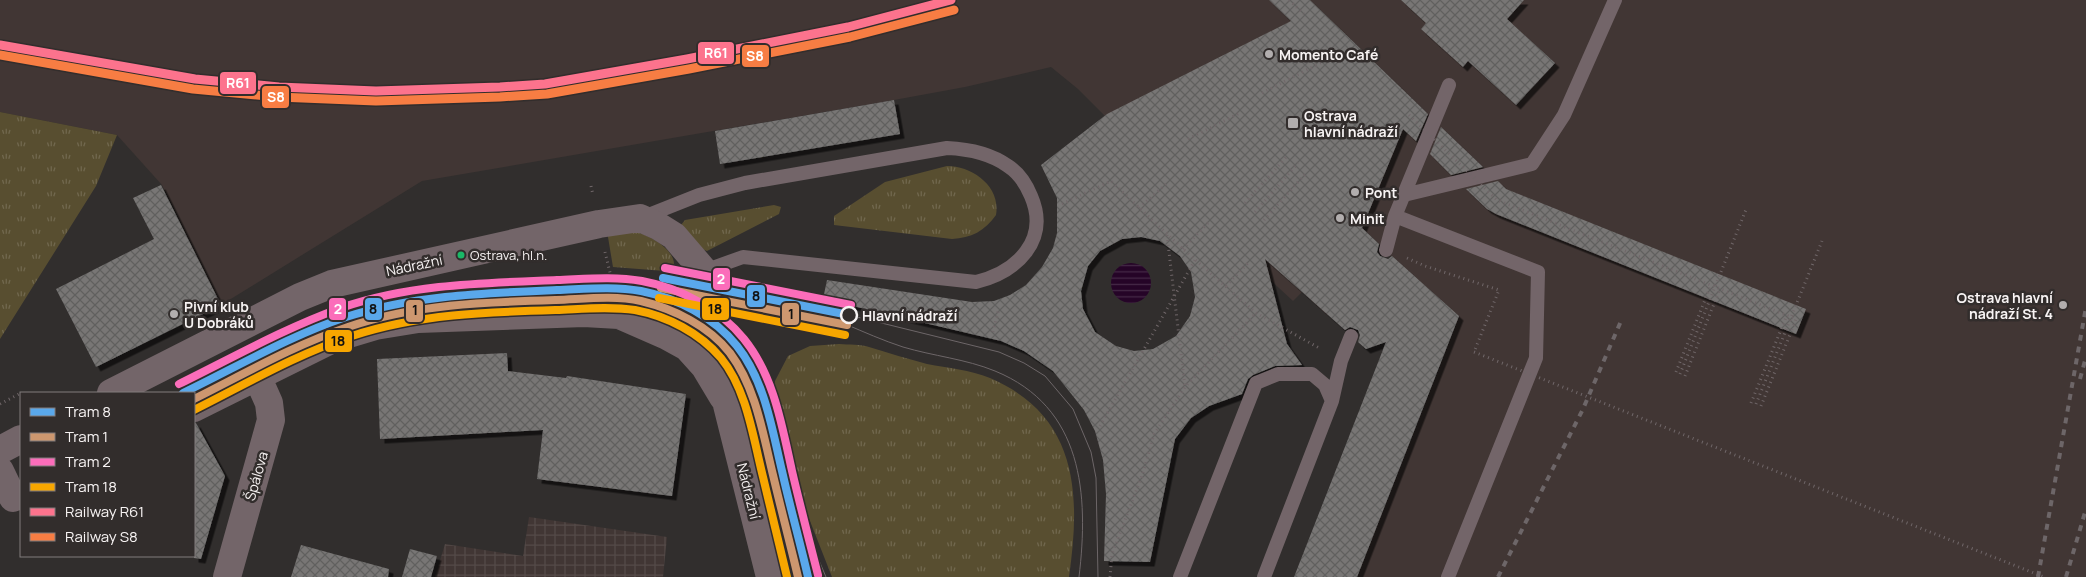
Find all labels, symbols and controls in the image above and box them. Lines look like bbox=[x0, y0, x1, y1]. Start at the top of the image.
line badge: R61 bbox=[697, 41, 735, 65]
text: R61 bbox=[704, 43, 728, 62]
line badge: S8 bbox=[741, 44, 770, 68]
place label: Momento Café bbox=[1279, 45, 1378, 64]
text: S8 bbox=[746, 46, 764, 65]
marker: Momento Café bbox=[1263, 48, 1275, 60]
line badge: R61 bbox=[219, 71, 257, 95]
text: R61 bbox=[226, 73, 250, 92]
line badge: S8 bbox=[261, 85, 290, 109]
text: S8 bbox=[267, 87, 285, 106]
place label: Ostrava hlavní nádraží bbox=[1304, 106, 1398, 141]
marker: Ostrava hlavní nádraží bbox=[1286, 116, 1300, 130]
place label: Pont bbox=[1365, 183, 1397, 202]
marker: Pont bbox=[1349, 186, 1361, 198]
place label: Minit bbox=[1350, 209, 1385, 228]
marker: Minit bbox=[1334, 212, 1346, 224]
place label: Ostrava, hl.n. bbox=[470, 246, 547, 264]
street label: Nádražní bbox=[384, 250, 444, 280]
marker: Ostrava, hl.n. bbox=[456, 250, 466, 260]
line badge: 2 bbox=[712, 267, 731, 291]
text: 2 bbox=[717, 269, 725, 288]
line badge: 8 bbox=[746, 284, 766, 308]
text: 8 bbox=[752, 286, 760, 305]
place label: Ostrava hlavní nádraží St. 4 bbox=[1957, 288, 2053, 323]
place label: Pivní klub U Dobráků bbox=[184, 297, 254, 332]
line badge: 2 bbox=[328, 297, 347, 321]
line badge: 8 bbox=[364, 297, 383, 321]
line badge: 18 bbox=[701, 297, 730, 321]
text: 2 bbox=[334, 299, 342, 318]
text: 8 bbox=[369, 299, 377, 318]
line badge: 1 bbox=[405, 299, 424, 323]
text: 18 bbox=[708, 299, 722, 318]
marker: Ostrava hlavní nádraží St. 4 bbox=[2057, 299, 2069, 311]
text: 1 bbox=[412, 300, 418, 319]
line badge: 1 bbox=[781, 302, 800, 326]
text: 1 bbox=[788, 304, 794, 323]
marker: Hlavní nádraží bbox=[840, 306, 858, 324]
place label: Hlavní nádraží bbox=[862, 306, 957, 325]
marker: Pivní klub U Dobráků bbox=[168, 308, 180, 320]
line badge: 18 bbox=[324, 329, 353, 353]
text: 18 bbox=[331, 331, 345, 350]
legend bbox=[20, 392, 195, 557]
text: Tram 8 bbox=[65, 401, 111, 422]
text: Tram 1 bbox=[65, 426, 108, 447]
street label: Špálova bbox=[240, 449, 272, 503]
text: Tram 2 bbox=[65, 451, 111, 472]
street label: Nádražní bbox=[733, 461, 765, 521]
text: Tram 18 bbox=[65, 476, 117, 497]
text: Railway R61 bbox=[65, 501, 144, 522]
text: Railway S8 bbox=[65, 526, 138, 547]

